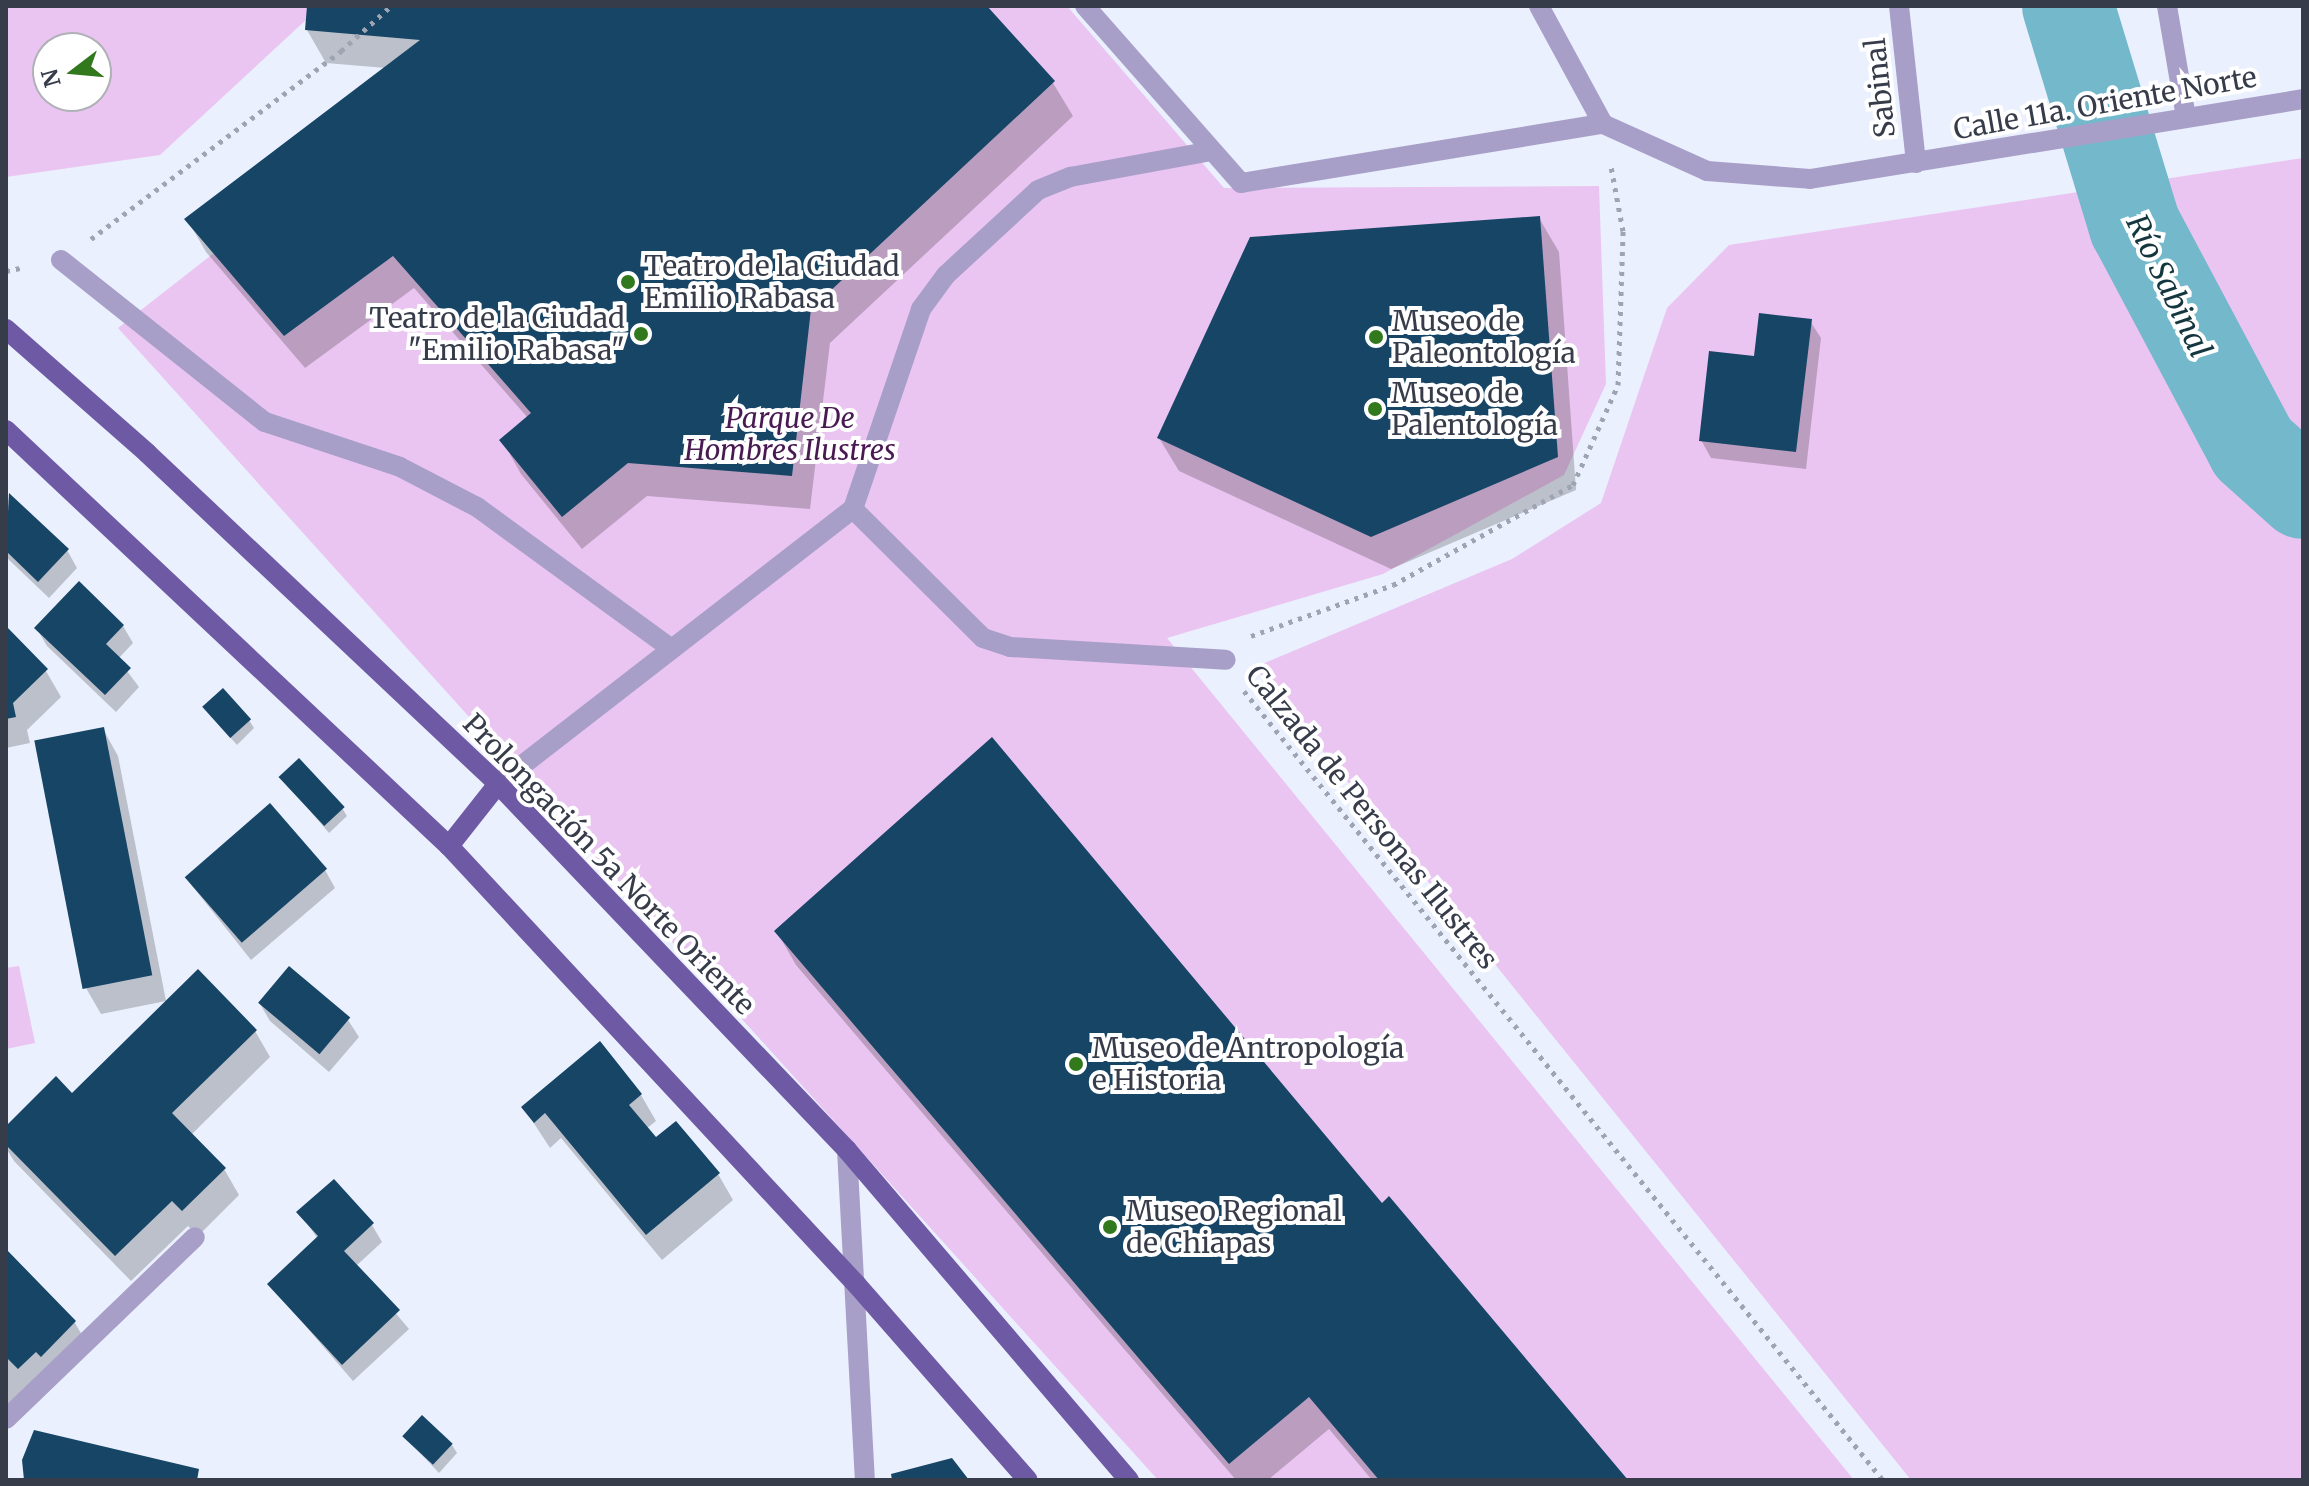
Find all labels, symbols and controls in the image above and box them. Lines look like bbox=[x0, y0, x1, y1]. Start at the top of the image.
north arrow bbox=[32, 32, 112, 112]
street label: Sabinal bbox=[1858, 36, 1902, 140]
street label: Calle 11a. Oriente Norte bbox=[1951, 60, 2259, 146]
text: N bbox=[35, 66, 67, 90]
water label: Río Sabinal bbox=[2119, 209, 2219, 363]
place label: Teatro de la Ciudad Emilio Rabasa bbox=[644, 249, 900, 315]
marker: Teatro de la Ciudad Emilio Rabasa bbox=[619, 273, 637, 291]
place label: Teatro de la Ciudad "Emilio Rabasa" bbox=[369, 301, 625, 367]
place label: Museo de Paleontología bbox=[1392, 304, 1576, 370]
marker: Teatro de la Ciudad "Emilio Rabasa" bbox=[632, 325, 650, 343]
marker: Museo de Paleontología bbox=[1367, 328, 1385, 346]
place label: Museo de Palentología bbox=[1391, 376, 1558, 442]
marker: Museo de Palentología bbox=[1366, 400, 1384, 418]
park label: Parque De Hombres Ilustres bbox=[684, 401, 896, 467]
street label: Calzada de Personas Ilustres bbox=[1239, 659, 1505, 975]
street label: Prolongación 5a Norte Oriente bbox=[456, 707, 762, 1021]
place label: Museo de Antropología e Historia bbox=[1092, 1031, 1404, 1097]
marker: Museo de Antropología e Historia bbox=[1067, 1055, 1085, 1073]
place label: Museo Regional de Chiapas bbox=[1126, 1194, 1341, 1260]
marker: Museo Regional de Chiapas bbox=[1101, 1218, 1119, 1236]

